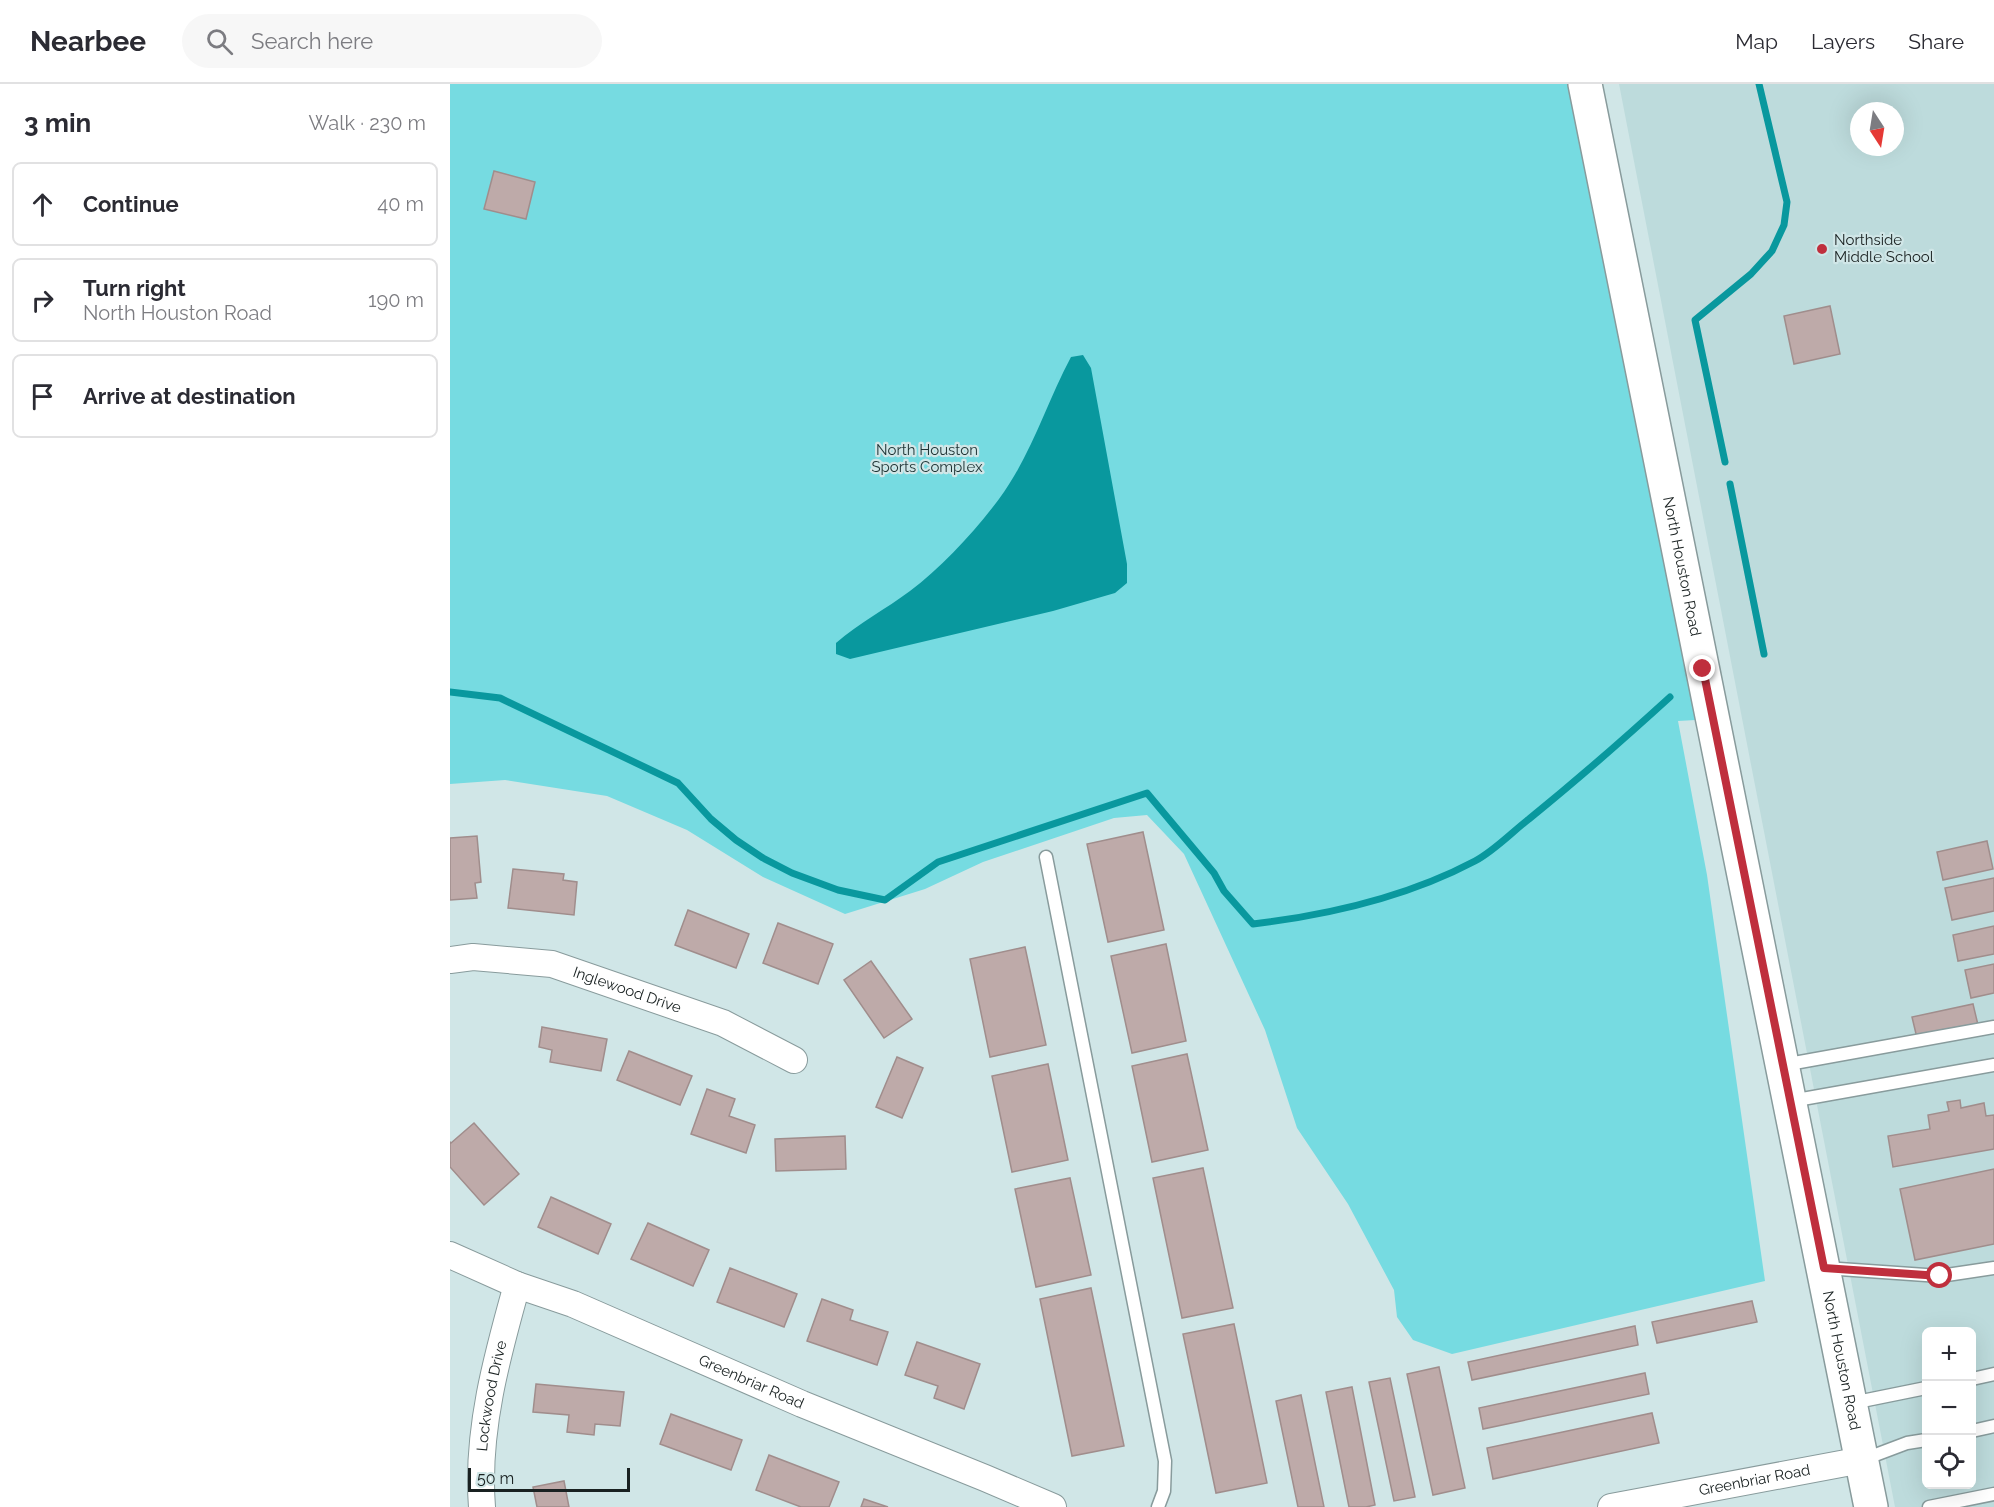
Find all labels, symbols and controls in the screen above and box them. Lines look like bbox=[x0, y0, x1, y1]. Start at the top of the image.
search box bbox=[182, 14, 602, 68]
text: Nearbee bbox=[30, 25, 146, 58]
icon: search bbox=[203, 25, 236, 58]
text: Search here bbox=[251, 28, 373, 54]
text: Map bbox=[1735, 29, 1778, 54]
text: Layers bbox=[1811, 29, 1875, 54]
text: Share bbox=[1908, 29, 1964, 54]
north arrow bbox=[1850, 102, 1904, 156]
text: 3 min bbox=[24, 108, 91, 138]
text: Walk · 230 m bbox=[308, 111, 426, 135]
icon: ahead bbox=[26, 188, 59, 221]
text: Continue bbox=[83, 191, 179, 217]
text: 40 m bbox=[377, 192, 424, 216]
place label: Northside Middle School bbox=[1834, 231, 1935, 266]
marker: Northside Middle School bbox=[1815, 242, 1829, 256]
text: Turn right bbox=[83, 275, 186, 301]
icon: right bbox=[26, 284, 59, 317]
text: 190 m bbox=[368, 288, 424, 312]
text: North Houston Road bbox=[83, 301, 272, 325]
icon: arrive bbox=[26, 380, 59, 413]
text: Arrive at destination bbox=[83, 383, 296, 409]
park label: North Houston Sports Complex bbox=[871, 441, 983, 476]
street label: North Houston Road bbox=[1659, 495, 1705, 638]
route end bbox=[1689, 655, 1715, 681]
street label: Inglewood Drive bbox=[571, 963, 684, 1017]
route start bbox=[1926, 1262, 1952, 1288]
street label: North Houston Road bbox=[1819, 1289, 1864, 1432]
map controls bbox=[1922, 1327, 1976, 1489]
button: + bbox=[1922, 1327, 1976, 1381]
street label: Lockwood Drive bbox=[473, 1338, 511, 1452]
street label: Greenbriar Road bbox=[696, 1351, 807, 1413]
button: − bbox=[1922, 1381, 1976, 1435]
button: locate bbox=[1922, 1435, 1976, 1489]
street label: Greenbriar Road bbox=[1697, 1461, 1812, 1499]
scale bar bbox=[468, 1465, 630, 1492]
text: 50 m bbox=[477, 1469, 514, 1488]

